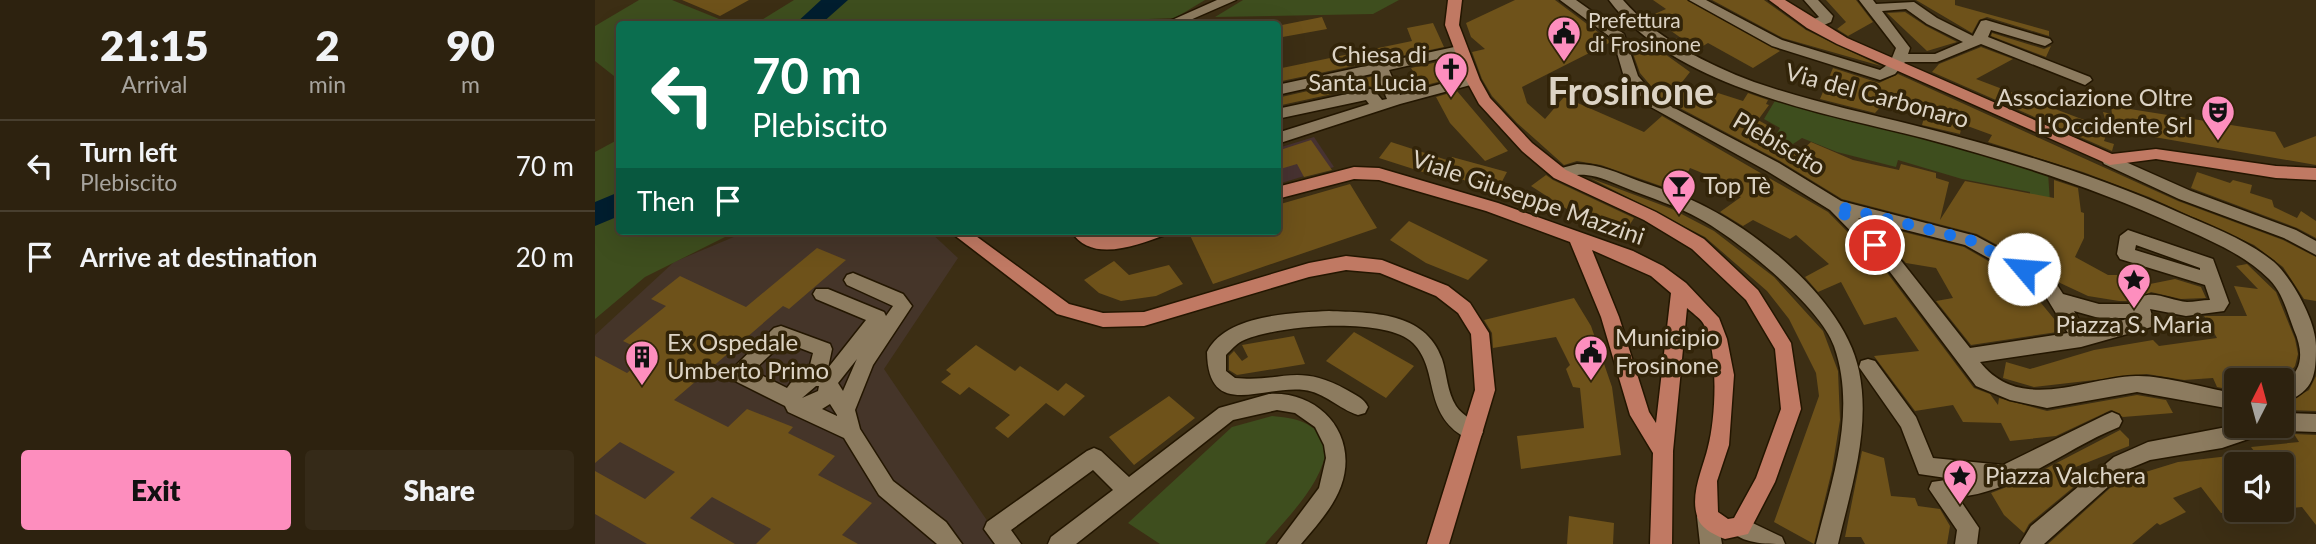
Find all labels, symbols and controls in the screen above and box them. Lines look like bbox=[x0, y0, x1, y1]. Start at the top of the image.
place label: Prefettura di Frosinone bbox=[1588, 7, 1701, 56]
public building icon: Prefettura di Frosinone bbox=[1545, 14, 1583, 63]
text: 21:15 bbox=[100, 20, 209, 70]
text: 2 bbox=[315, 20, 340, 70]
text: 90 bbox=[446, 20, 495, 70]
place label: Chiesa di Santa Lucia bbox=[1308, 39, 1427, 96]
text: 70 m bbox=[752, 46, 862, 104]
icon: left bbox=[637, 49, 728, 140]
church icon: Chiesa di Santa Lucia bbox=[1432, 50, 1470, 99]
street label: Via del Carbonaro bbox=[1782, 56, 1972, 133]
district label: Frosinone bbox=[1548, 67, 1714, 113]
text: Arrival bbox=[121, 70, 188, 98]
text: min bbox=[309, 70, 346, 98]
text: m bbox=[461, 70, 480, 98]
place label: Associazione Oltre L'Occidente Srl bbox=[1997, 82, 2193, 139]
theatre icon: Associazione Oltre L'Occidente Srl bbox=[2199, 93, 2237, 142]
text: Plebiscito bbox=[752, 105, 888, 144]
street label: Plebiscito bbox=[1728, 105, 1831, 181]
text: Turn left bbox=[80, 136, 177, 168]
street label: Viale Giuseppe Mazzini bbox=[1408, 143, 1649, 250]
icon: left bbox=[21, 147, 59, 185]
text: 70 m bbox=[516, 150, 574, 182]
bar icon: Top Tè bbox=[1660, 167, 1698, 216]
text: Plebiscito bbox=[80, 168, 177, 196]
place label: Top Tè bbox=[1703, 170, 1771, 199]
icon: arrive bbox=[709, 182, 747, 220]
text: Then bbox=[637, 185, 695, 217]
pin bbox=[1845, 215, 1905, 275]
icon: arrive bbox=[1856, 226, 1894, 264]
position arrow bbox=[1987, 232, 2061, 306]
icon: arrive bbox=[21, 238, 59, 276]
text: Arrive at destination bbox=[80, 241, 317, 273]
text: 20 m bbox=[516, 241, 574, 273]
place icon: Piazza S. Maria bbox=[2115, 261, 2153, 310]
place label: Piazza S. Maria bbox=[2056, 309, 2212, 338]
place label: Municipio Frosinone bbox=[1615, 322, 1720, 379]
place label: Ex Ospedale Umberto Primo bbox=[667, 327, 829, 384]
public building icon: Municipio Frosinone bbox=[1572, 333, 1610, 382]
building icon: Ex Ospedale Umberto Primo bbox=[623, 338, 661, 387]
north arrow bbox=[2224, 368, 2294, 438]
map controls bbox=[2224, 368, 2294, 522]
button: Exit bbox=[21, 450, 291, 530]
button: Share bbox=[305, 450, 574, 530]
button: sound bbox=[2224, 452, 2294, 522]
place icon: Piazza Valchera bbox=[1941, 457, 1979, 506]
place label: Piazza Valchera bbox=[1985, 460, 2146, 489]

